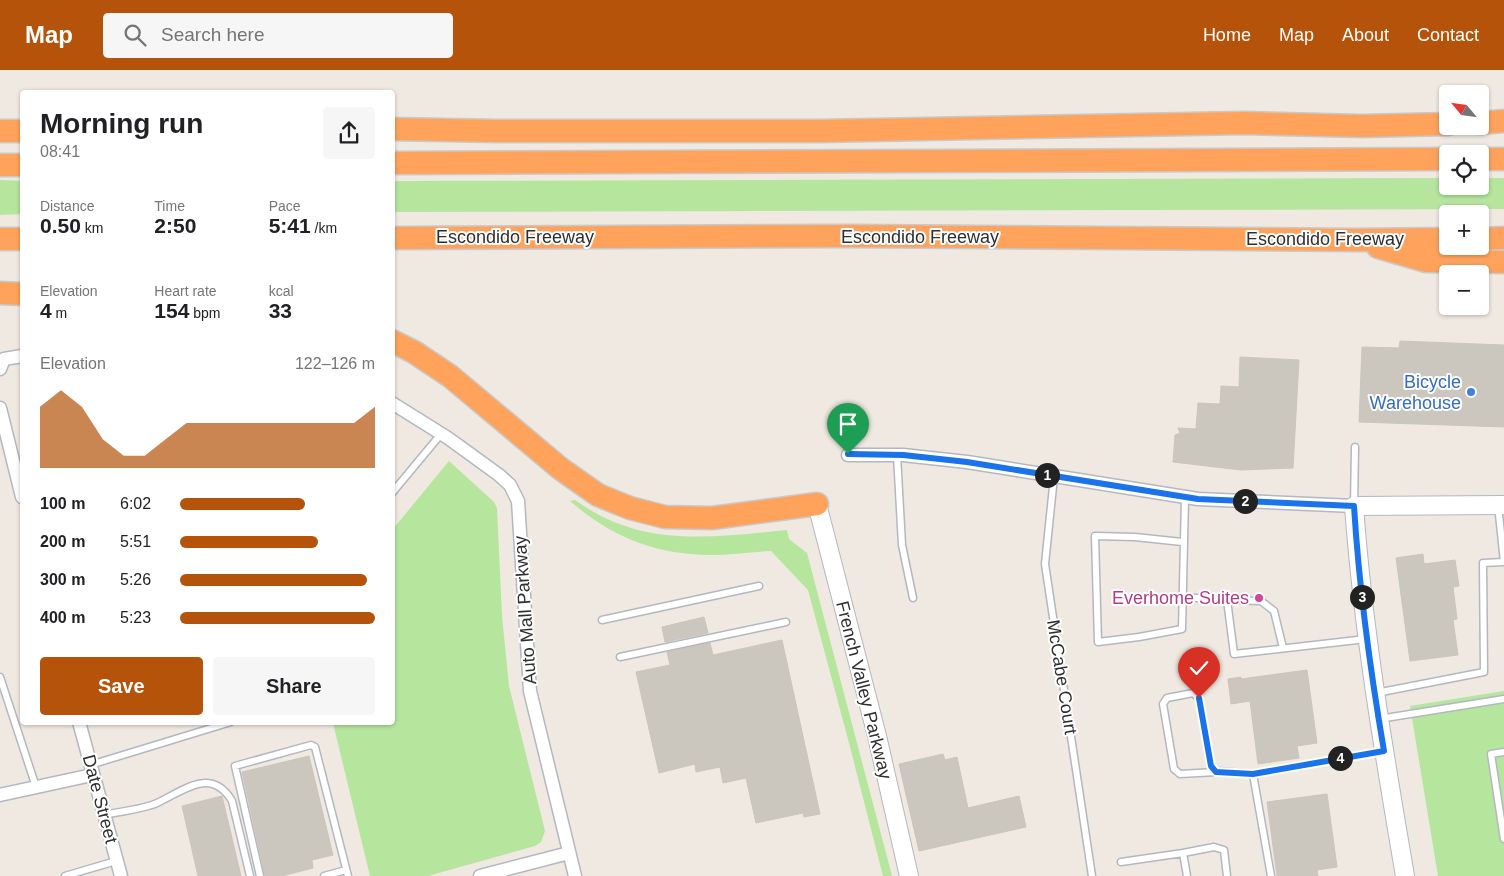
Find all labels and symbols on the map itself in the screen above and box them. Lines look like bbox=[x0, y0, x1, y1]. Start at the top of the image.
north arrow bbox=[1439, 85, 1489, 135]
street label: Escondido Freeway bbox=[436, 227, 594, 247]
street label: Escondido Freeway bbox=[841, 227, 999, 247]
street label: Escondido Freeway bbox=[1246, 229, 1404, 249]
place label: Bicycle Warehouse bbox=[1370, 372, 1461, 413]
marker: Bicycle Warehouse bbox=[1465, 386, 1477, 398]
pin bbox=[827, 403, 869, 454]
pin: 1 bbox=[1034, 462, 1060, 488]
pin: 2 bbox=[1232, 488, 1258, 514]
street label: Auto Mall Parkway bbox=[510, 535, 540, 685]
pin: 3 bbox=[1350, 584, 1374, 610]
place label: Everhome Suites bbox=[1112, 588, 1249, 608]
marker: Everhome Suites bbox=[1253, 592, 1265, 604]
street label: French Valley Parkway bbox=[832, 599, 896, 781]
street label: McCabe Court bbox=[1043, 618, 1081, 736]
pin bbox=[1178, 647, 1220, 698]
pin: 4 bbox=[1328, 746, 1352, 770]
street label: Date Street bbox=[79, 752, 121, 846]

